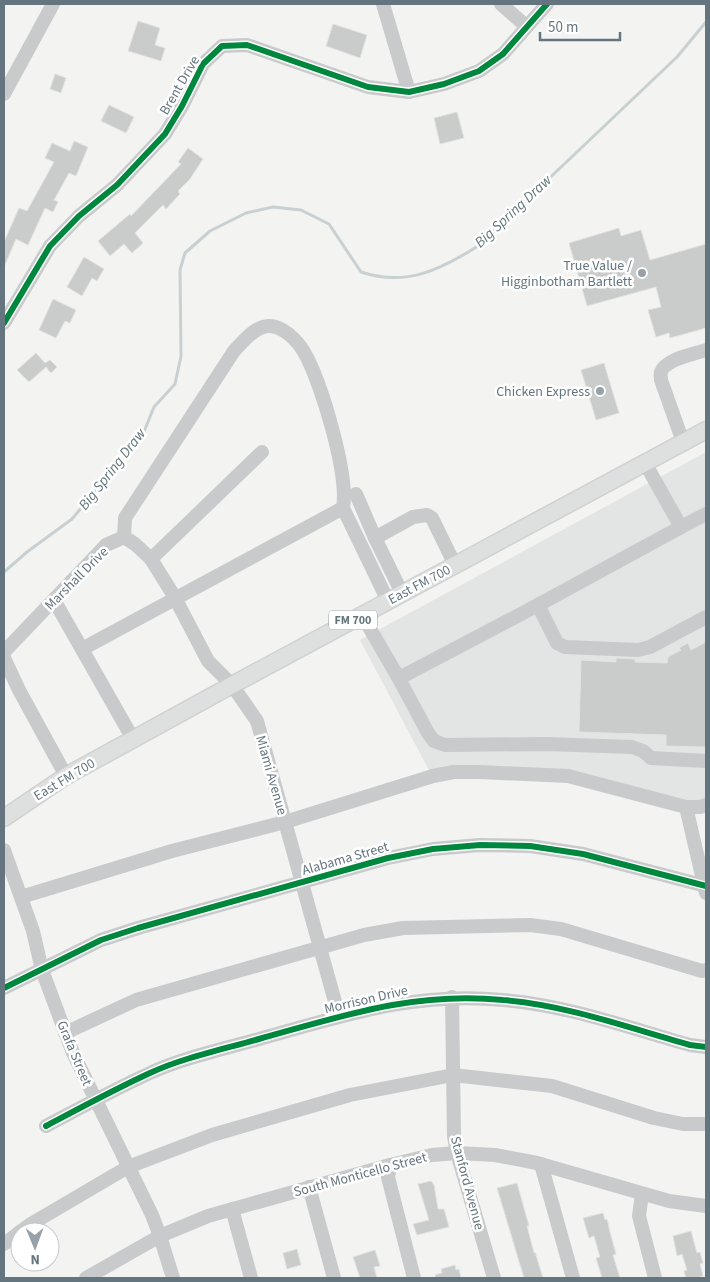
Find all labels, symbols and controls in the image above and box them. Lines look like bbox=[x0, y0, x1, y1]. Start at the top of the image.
scale bar bbox=[540, 10, 620, 42]
text: 50 m bbox=[548, 17, 578, 38]
street label: Brent Drive bbox=[155, 52, 205, 119]
water label: Big Spring Draw bbox=[470, 170, 557, 253]
place label: True Value / Higginbotham Bartlett bbox=[501, 256, 632, 292]
marker: True Value / Higginbotham Bartlett bbox=[636, 267, 648, 279]
place label: Chicken Express bbox=[496, 382, 590, 402]
marker: Chicken Express bbox=[594, 385, 606, 397]
water label: Big Spring Draw bbox=[74, 424, 151, 515]
street label: Marshall Drive bbox=[40, 542, 113, 615]
street label: East FM 700 bbox=[385, 560, 454, 610]
road number: FM 700 bbox=[329, 610, 377, 630]
street label: Miami Avenue bbox=[250, 733, 292, 817]
street label: East FM 700 bbox=[30, 754, 99, 806]
street label: Alabama Street bbox=[300, 837, 391, 881]
street label: Morrison Drive bbox=[322, 981, 410, 1019]
street label: Grafa Street bbox=[51, 1018, 97, 1089]
street label: Stanford Avenue bbox=[445, 1134, 489, 1232]
street label: South Monticello Street bbox=[291, 1148, 429, 1202]
north arrow bbox=[10, 1222, 60, 1272]
text: N bbox=[30, 1249, 40, 1269]

